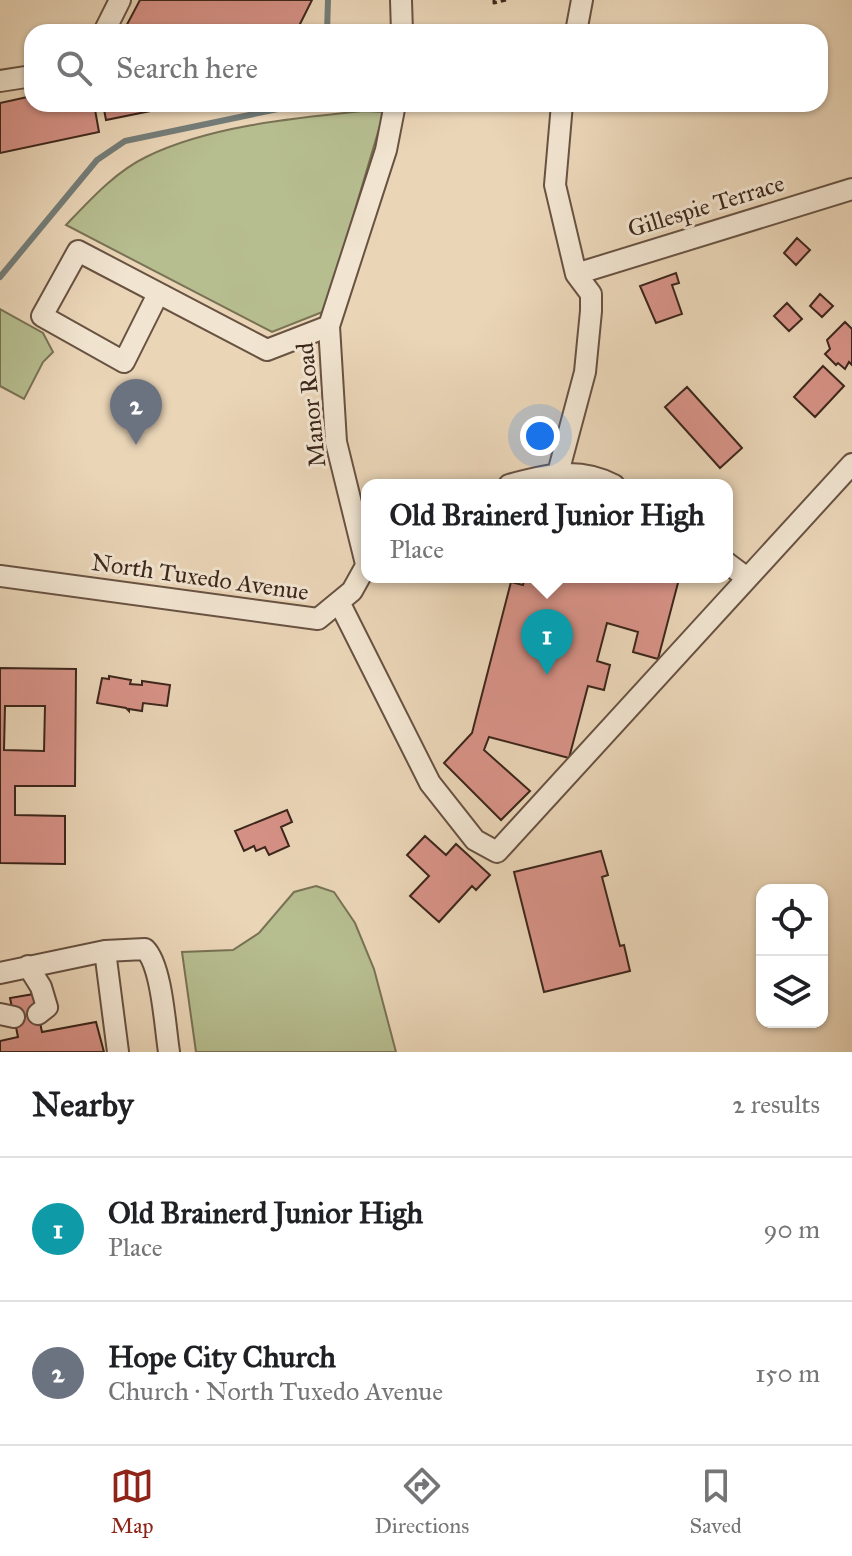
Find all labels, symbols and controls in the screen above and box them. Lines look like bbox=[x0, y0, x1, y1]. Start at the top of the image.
search box bbox=[24, 24, 828, 112]
icon: search bbox=[52, 46, 96, 90]
text: Search here bbox=[116, 50, 258, 86]
street label: Gillespie Terrace bbox=[624, 168, 788, 244]
street label: Manor Road bbox=[290, 341, 332, 469]
pin: 2 bbox=[110, 379, 162, 445]
your location bbox=[520, 416, 560, 456]
popup bbox=[361, 479, 733, 583]
text: Old Brainerd Junior High bbox=[389, 497, 705, 533]
text: Place bbox=[389, 533, 444, 565]
street label: North Tuxedo Avenue bbox=[89, 547, 311, 607]
pin: 1 bbox=[521, 609, 573, 675]
map controls bbox=[756, 884, 828, 1028]
button: locate bbox=[756, 884, 828, 956]
button: layers bbox=[756, 956, 828, 1028]
text: Nearby bbox=[32, 1084, 134, 1125]
text: 2 results bbox=[732, 1088, 820, 1120]
text: Old Brainerd Junior High bbox=[108, 1195, 423, 1231]
text: 1 bbox=[53, 1213, 63, 1245]
text: 90 m bbox=[763, 1213, 820, 1245]
text: Place bbox=[108, 1231, 163, 1263]
text: Hope City Church bbox=[108, 1339, 336, 1375]
text: 2 bbox=[52, 1357, 64, 1389]
text: 150 m bbox=[755, 1357, 820, 1389]
text: Church · North Tuxedo Avenue bbox=[108, 1375, 443, 1407]
tab: Map bbox=[110, 1464, 154, 1539]
tab: Directions bbox=[374, 1464, 469, 1539]
tab: Saved bbox=[690, 1464, 742, 1539]

